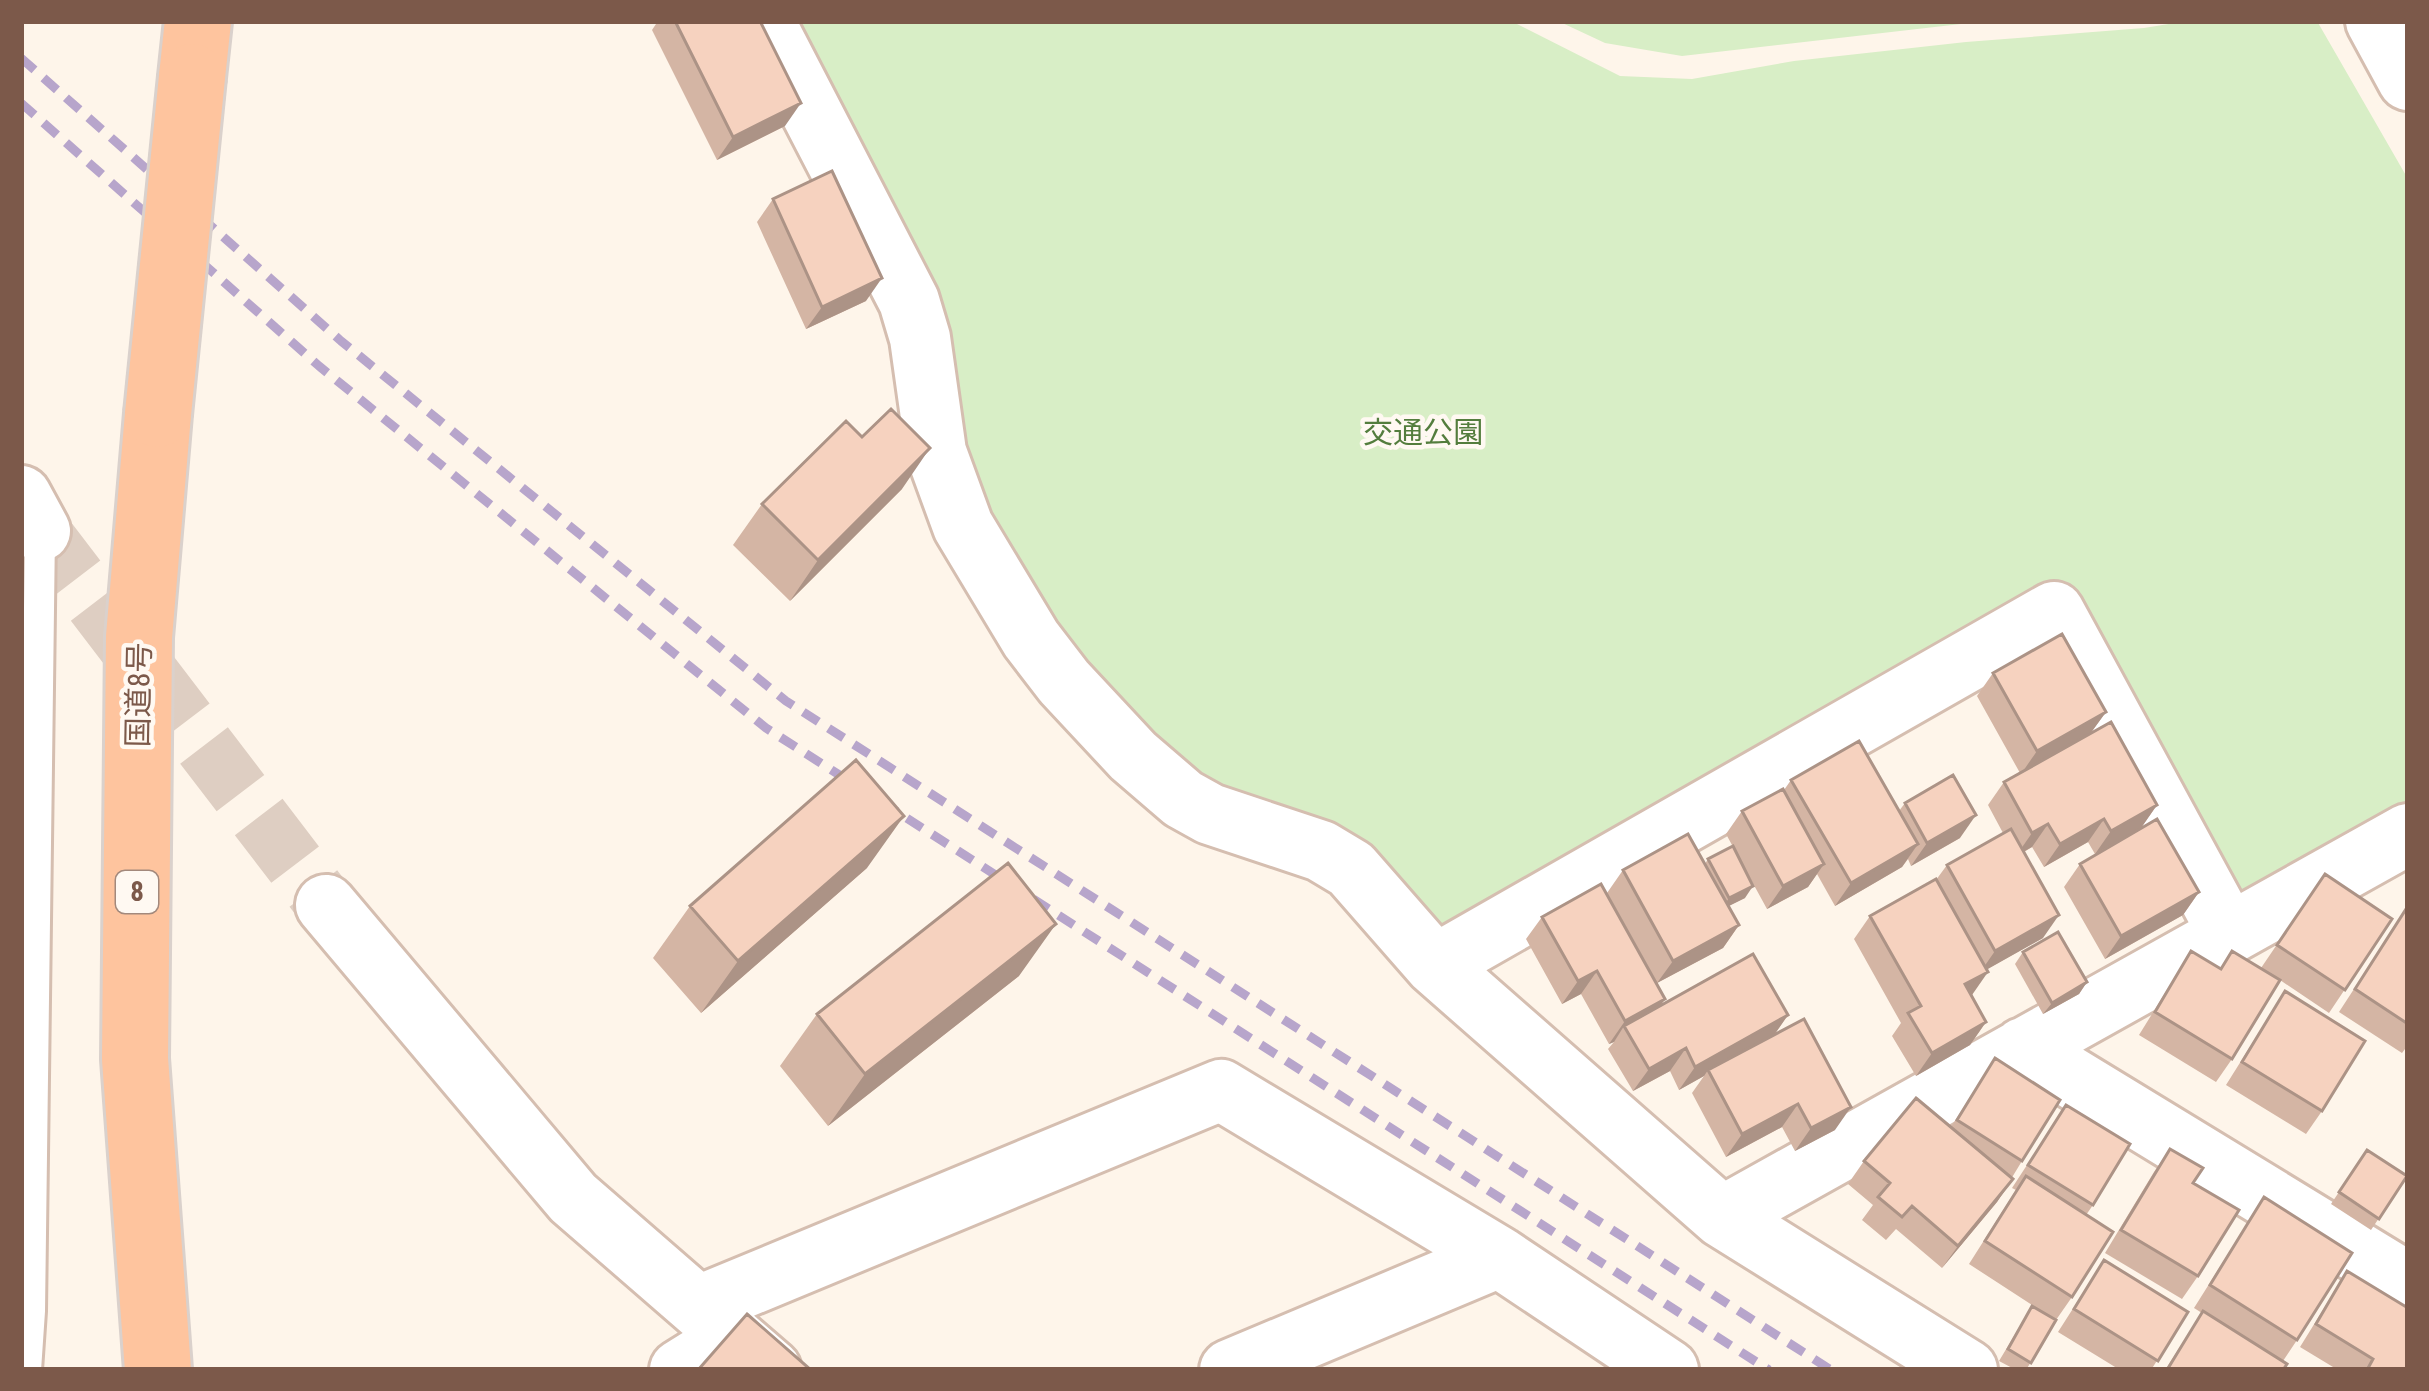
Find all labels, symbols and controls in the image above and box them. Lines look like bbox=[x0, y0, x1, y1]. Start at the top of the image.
park label: 交通公園 bbox=[1363, 415, 1483, 450]
street label: 国道8号 bbox=[120, 642, 157, 748]
road number: 8 bbox=[116, 871, 158, 913]

